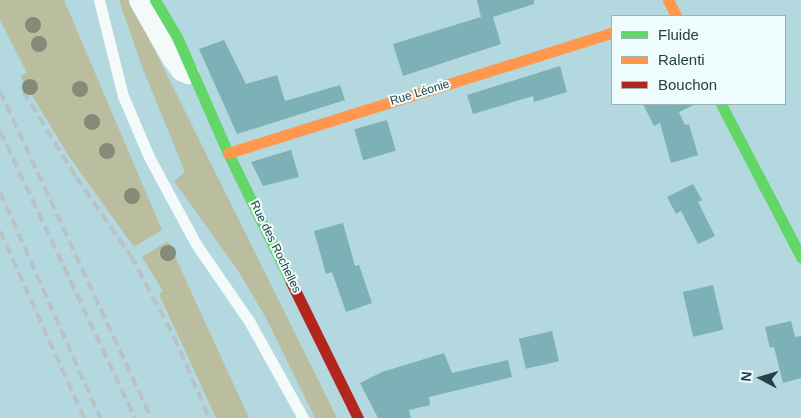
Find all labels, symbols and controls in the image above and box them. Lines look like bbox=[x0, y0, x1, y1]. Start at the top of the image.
legend bbox=[611, 15, 786, 105]
text: Fluide bbox=[658, 26, 699, 43]
text: Ralenti bbox=[658, 51, 705, 68]
text: Bouchon bbox=[658, 76, 717, 93]
street label: Rue Léonie bbox=[389, 77, 451, 109]
street label: Rue des Rochelles bbox=[246, 199, 304, 295]
north arrow bbox=[736, 353, 786, 403]
text: N bbox=[738, 371, 755, 382]

